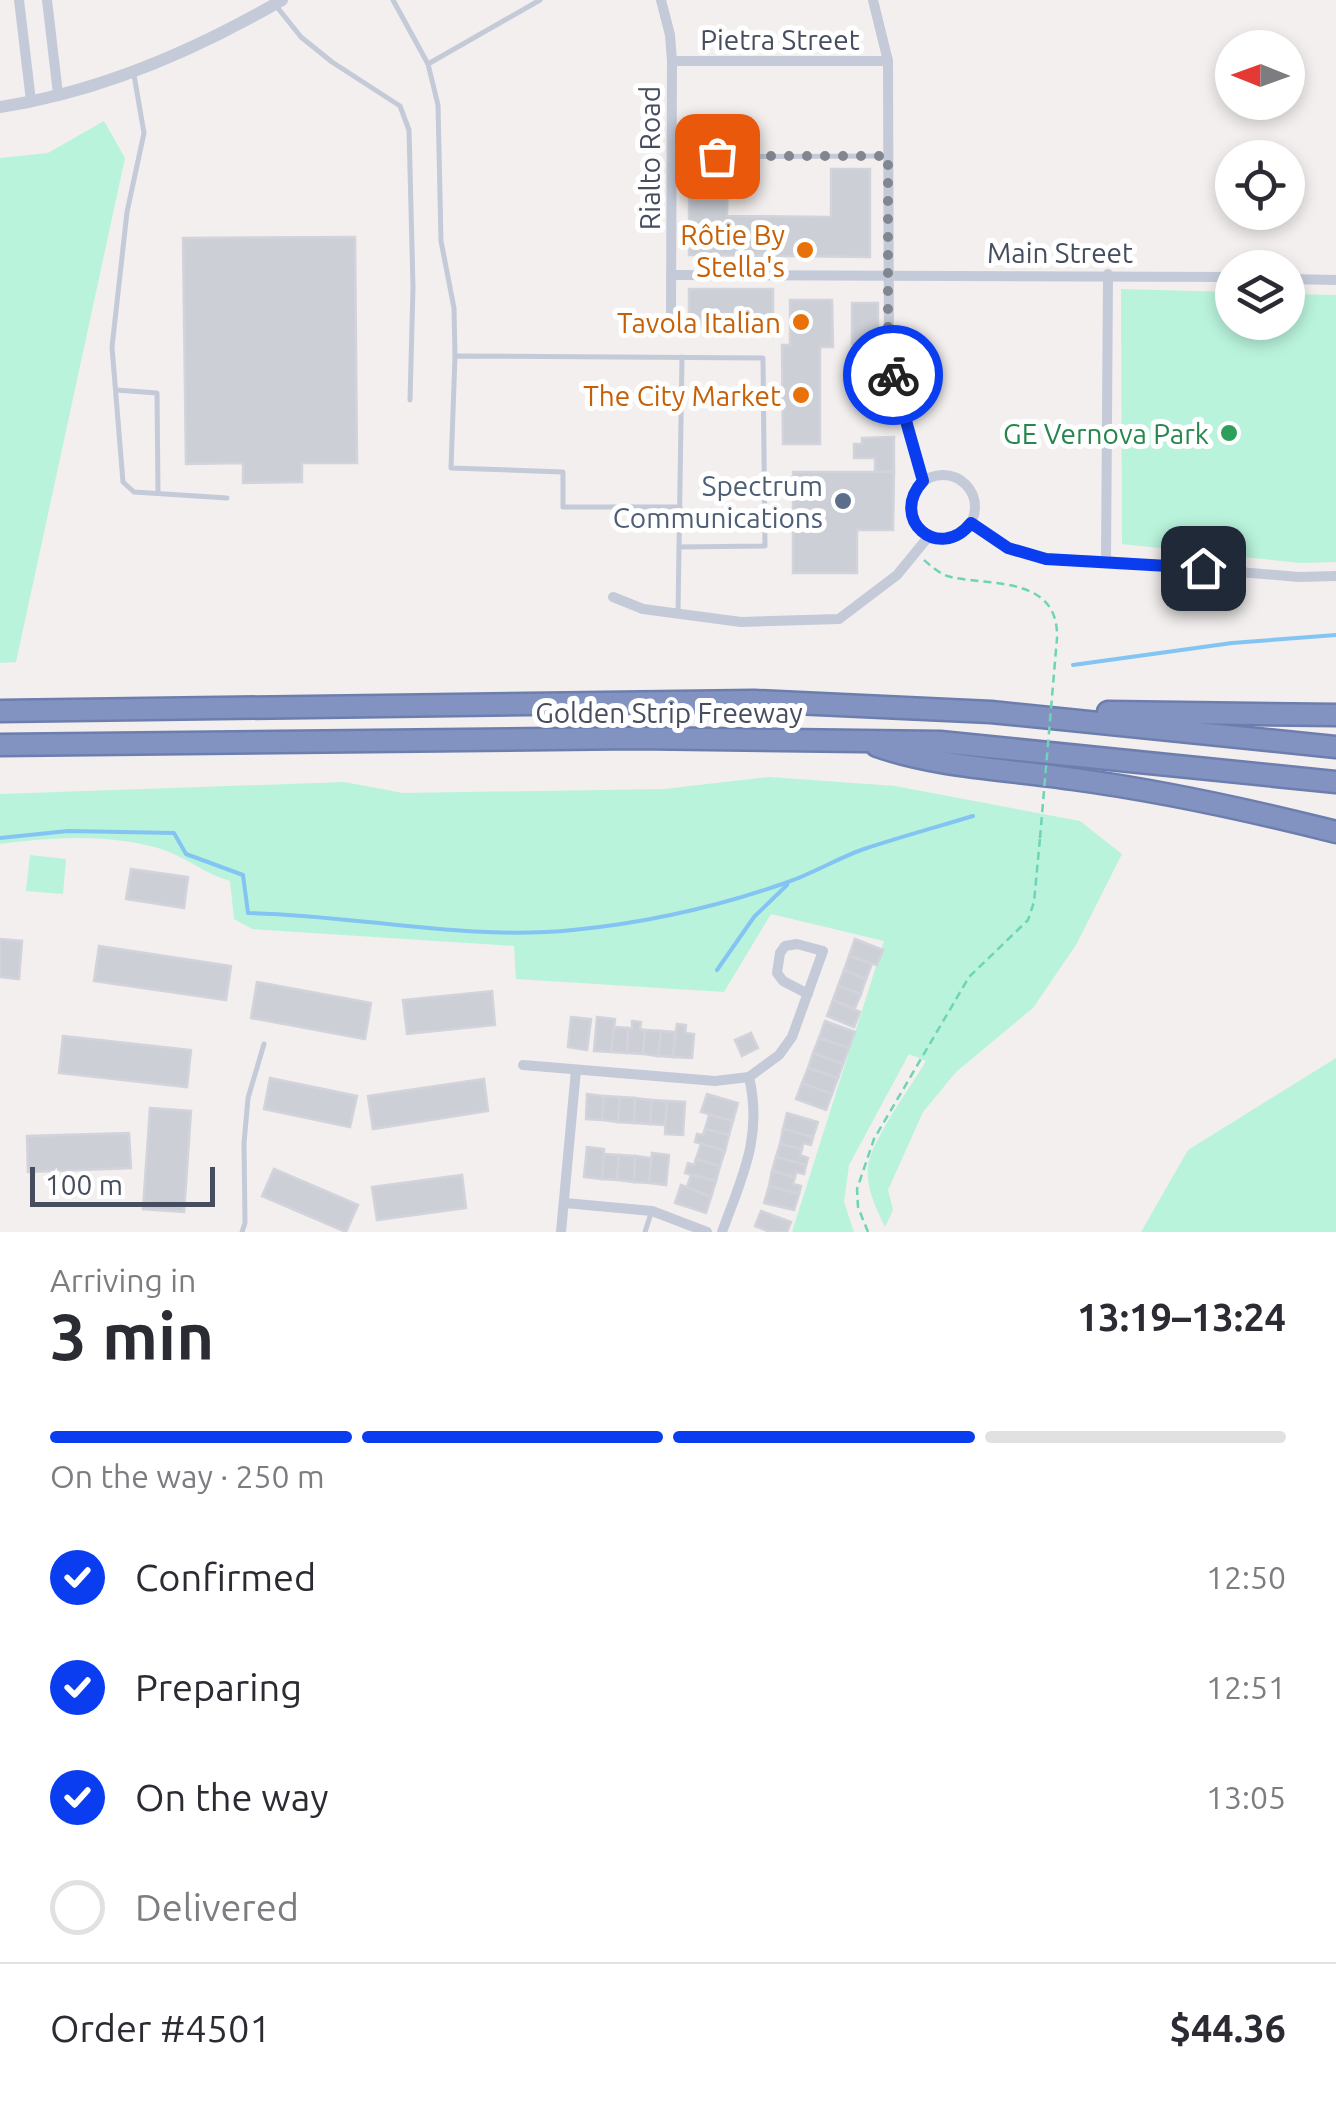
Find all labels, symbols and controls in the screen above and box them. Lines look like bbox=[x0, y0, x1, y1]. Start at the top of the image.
street label: Pietra Street bbox=[700, 24, 860, 55]
north arrow bbox=[1215, 30, 1305, 120]
map controls bbox=[1215, 30, 1305, 340]
street label: Rialto Road bbox=[634, 86, 665, 230]
pin bbox=[675, 114, 760, 199]
icon: bag bbox=[690, 129, 745, 184]
button: locate bbox=[1215, 140, 1305, 230]
place label: Rôtie By Stella's bbox=[680, 219, 785, 282]
street label: Main Street bbox=[987, 237, 1133, 268]
marker: Rôtie By Stella's bbox=[794, 239, 816, 261]
button: layers bbox=[1215, 250, 1305, 340]
place label: Tavola Italian bbox=[617, 307, 781, 338]
marker: Tavola Italian bbox=[790, 311, 812, 333]
courier bbox=[843, 325, 943, 425]
icon: bike bbox=[866, 348, 921, 403]
place label: The City Market bbox=[583, 380, 781, 411]
marker: The City Market bbox=[790, 384, 812, 406]
place label: GE Vernova Park bbox=[1003, 418, 1209, 449]
marker: GE Vernova Park bbox=[1218, 422, 1240, 444]
place label: Spectrum Communications bbox=[613, 470, 823, 533]
marker: Spectrum Communications bbox=[832, 490, 854, 512]
pin bbox=[1161, 526, 1246, 611]
icon: home bbox=[1176, 541, 1231, 596]
street label: Golden Strip Freeway bbox=[535, 697, 803, 728]
scale bar bbox=[30, 1162, 215, 1206]
text: 100 m bbox=[45, 1169, 123, 1200]
text: Arriving in bbox=[50, 1262, 196, 1298]
text: 13:19–13:24 bbox=[1077, 1296, 1286, 1338]
text: 3 min bbox=[50, 1299, 214, 1372]
text: On the way · 250 m bbox=[50, 1458, 325, 1494]
icon: check bbox=[50, 1550, 105, 1605]
text: Confirmed bbox=[135, 1556, 316, 1598]
text: 12:50 bbox=[1206, 1559, 1286, 1595]
icon: check bbox=[50, 1660, 105, 1715]
text: Preparing bbox=[135, 1666, 302, 1708]
text: 12:51 bbox=[1206, 1669, 1286, 1705]
icon: check bbox=[50, 1770, 105, 1825]
text: On the way bbox=[135, 1776, 328, 1818]
text: 13:05 bbox=[1206, 1779, 1286, 1815]
text: Delivered bbox=[135, 1886, 299, 1928]
text: Order #4501 bbox=[50, 2007, 271, 2049]
text: $44.36 bbox=[1169, 2007, 1286, 2049]

